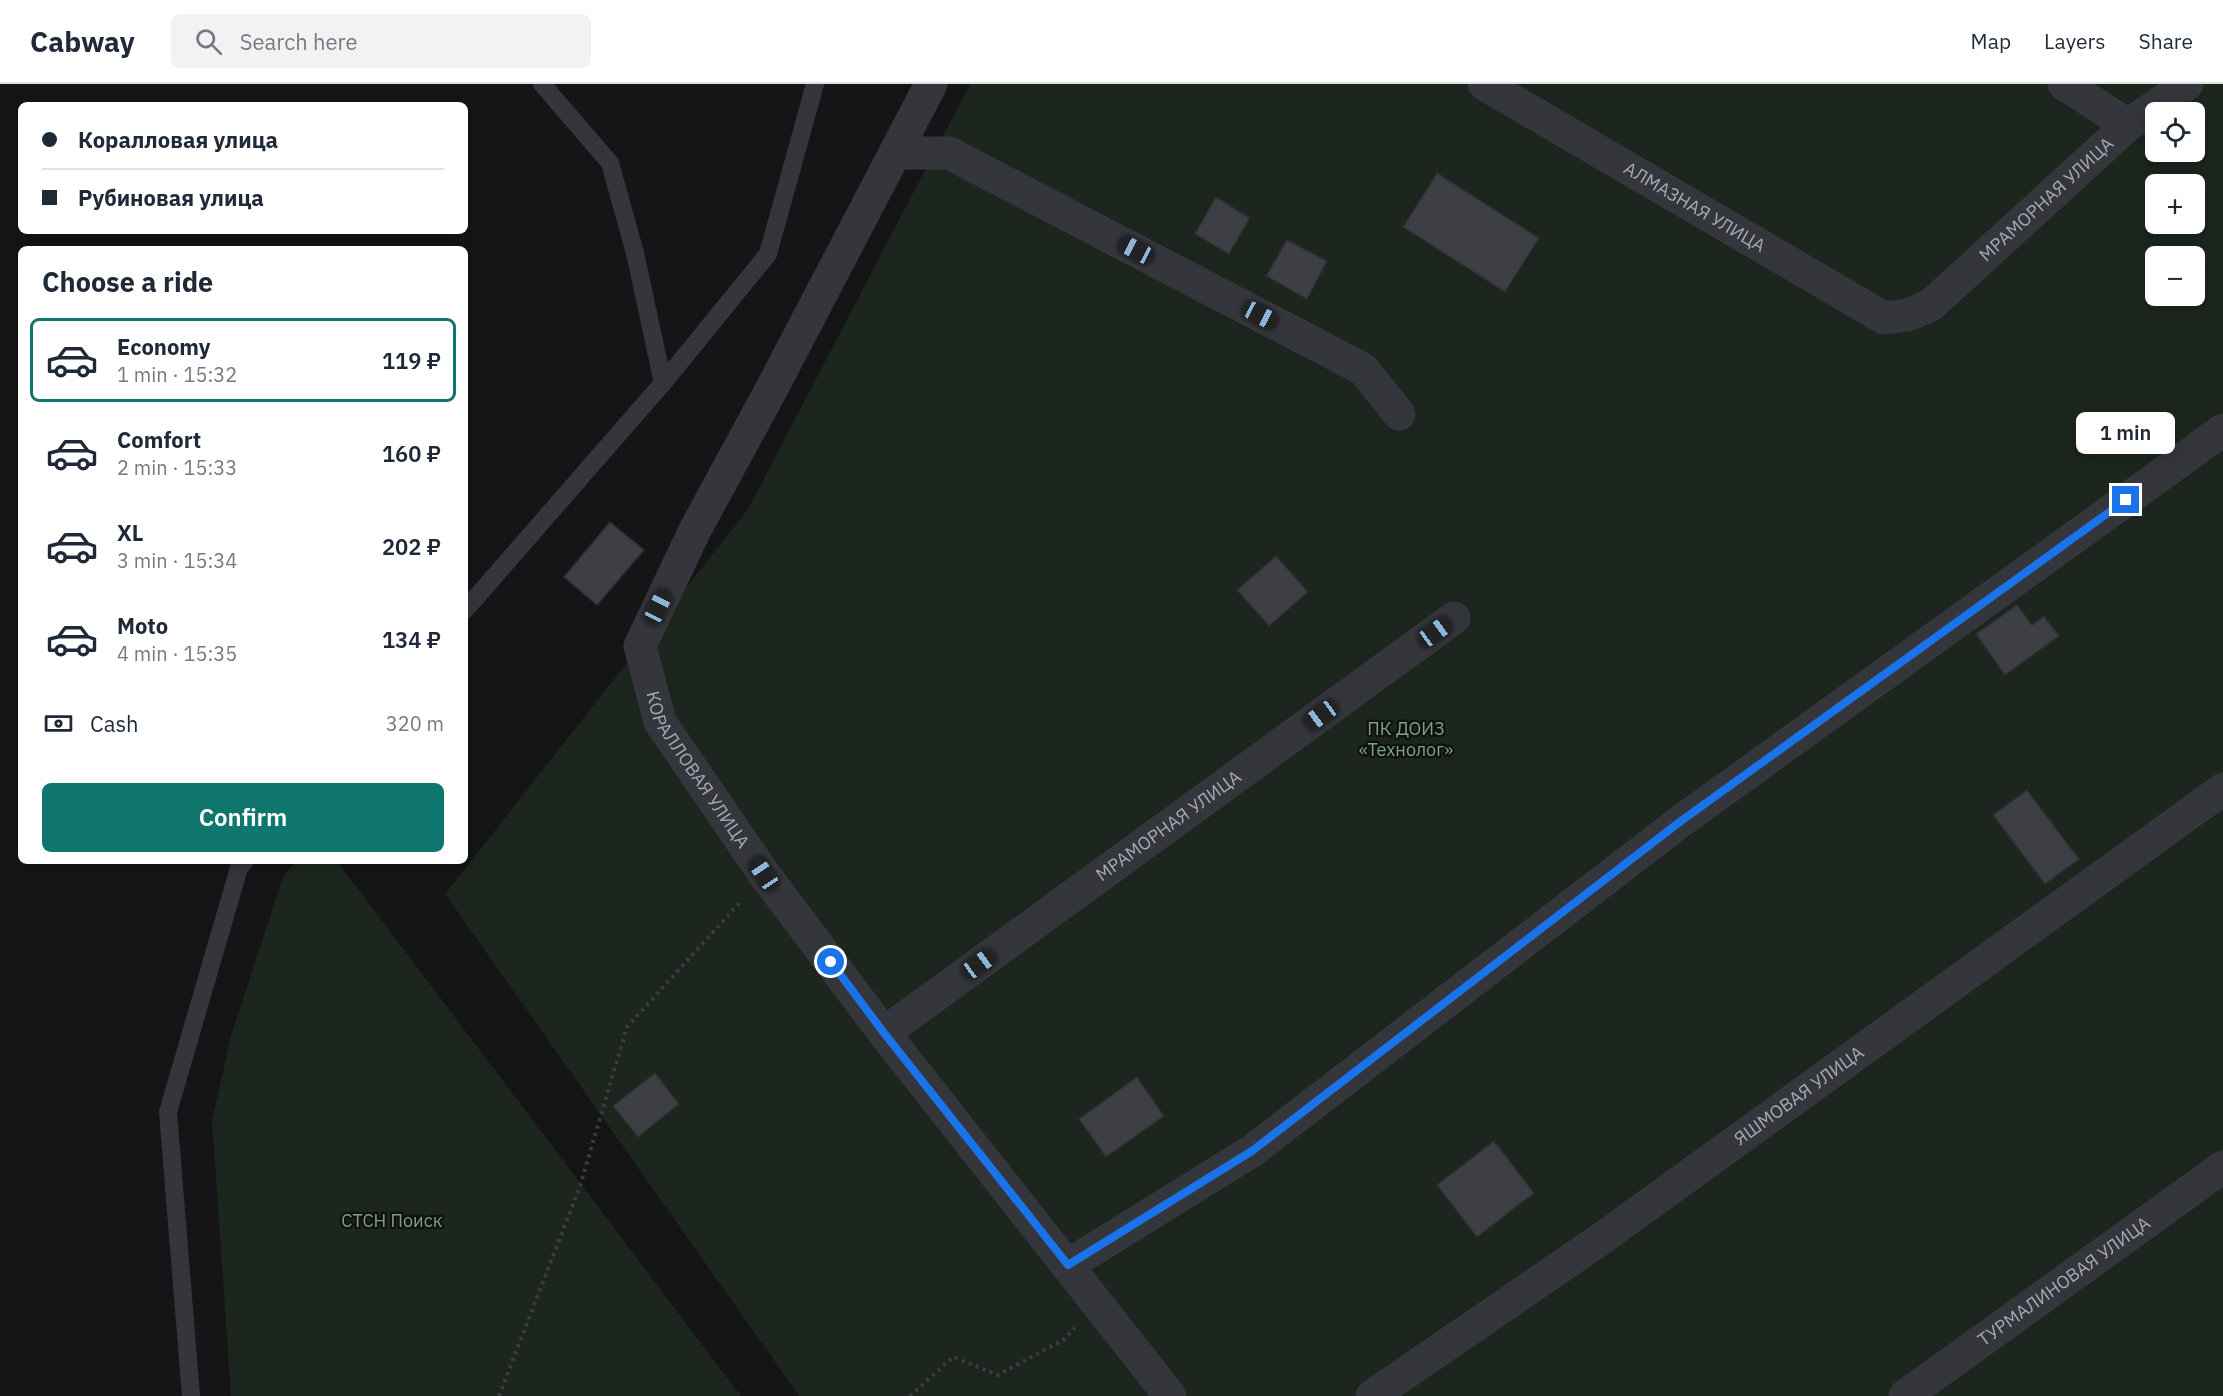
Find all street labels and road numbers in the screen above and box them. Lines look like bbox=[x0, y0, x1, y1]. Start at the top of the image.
street label: МРАМОРНАЯ УЛИЦА bbox=[1974, 132, 2118, 266]
street label: АЛМАЗНАЯ УЛИЦА bbox=[1620, 156, 1770, 257]
street label: КОРАЛЛОВАЯ УЛИЦА bbox=[641, 688, 755, 853]
street label: МРАМОРНАЯ УЛИЦА bbox=[1091, 765, 1246, 886]
street label: ЯШМОВАЯ УЛИЦА bbox=[1729, 1040, 1868, 1150]
street label: ТУРМАЛИНОВАЯ УЛИЦА bbox=[1973, 1211, 2155, 1351]

